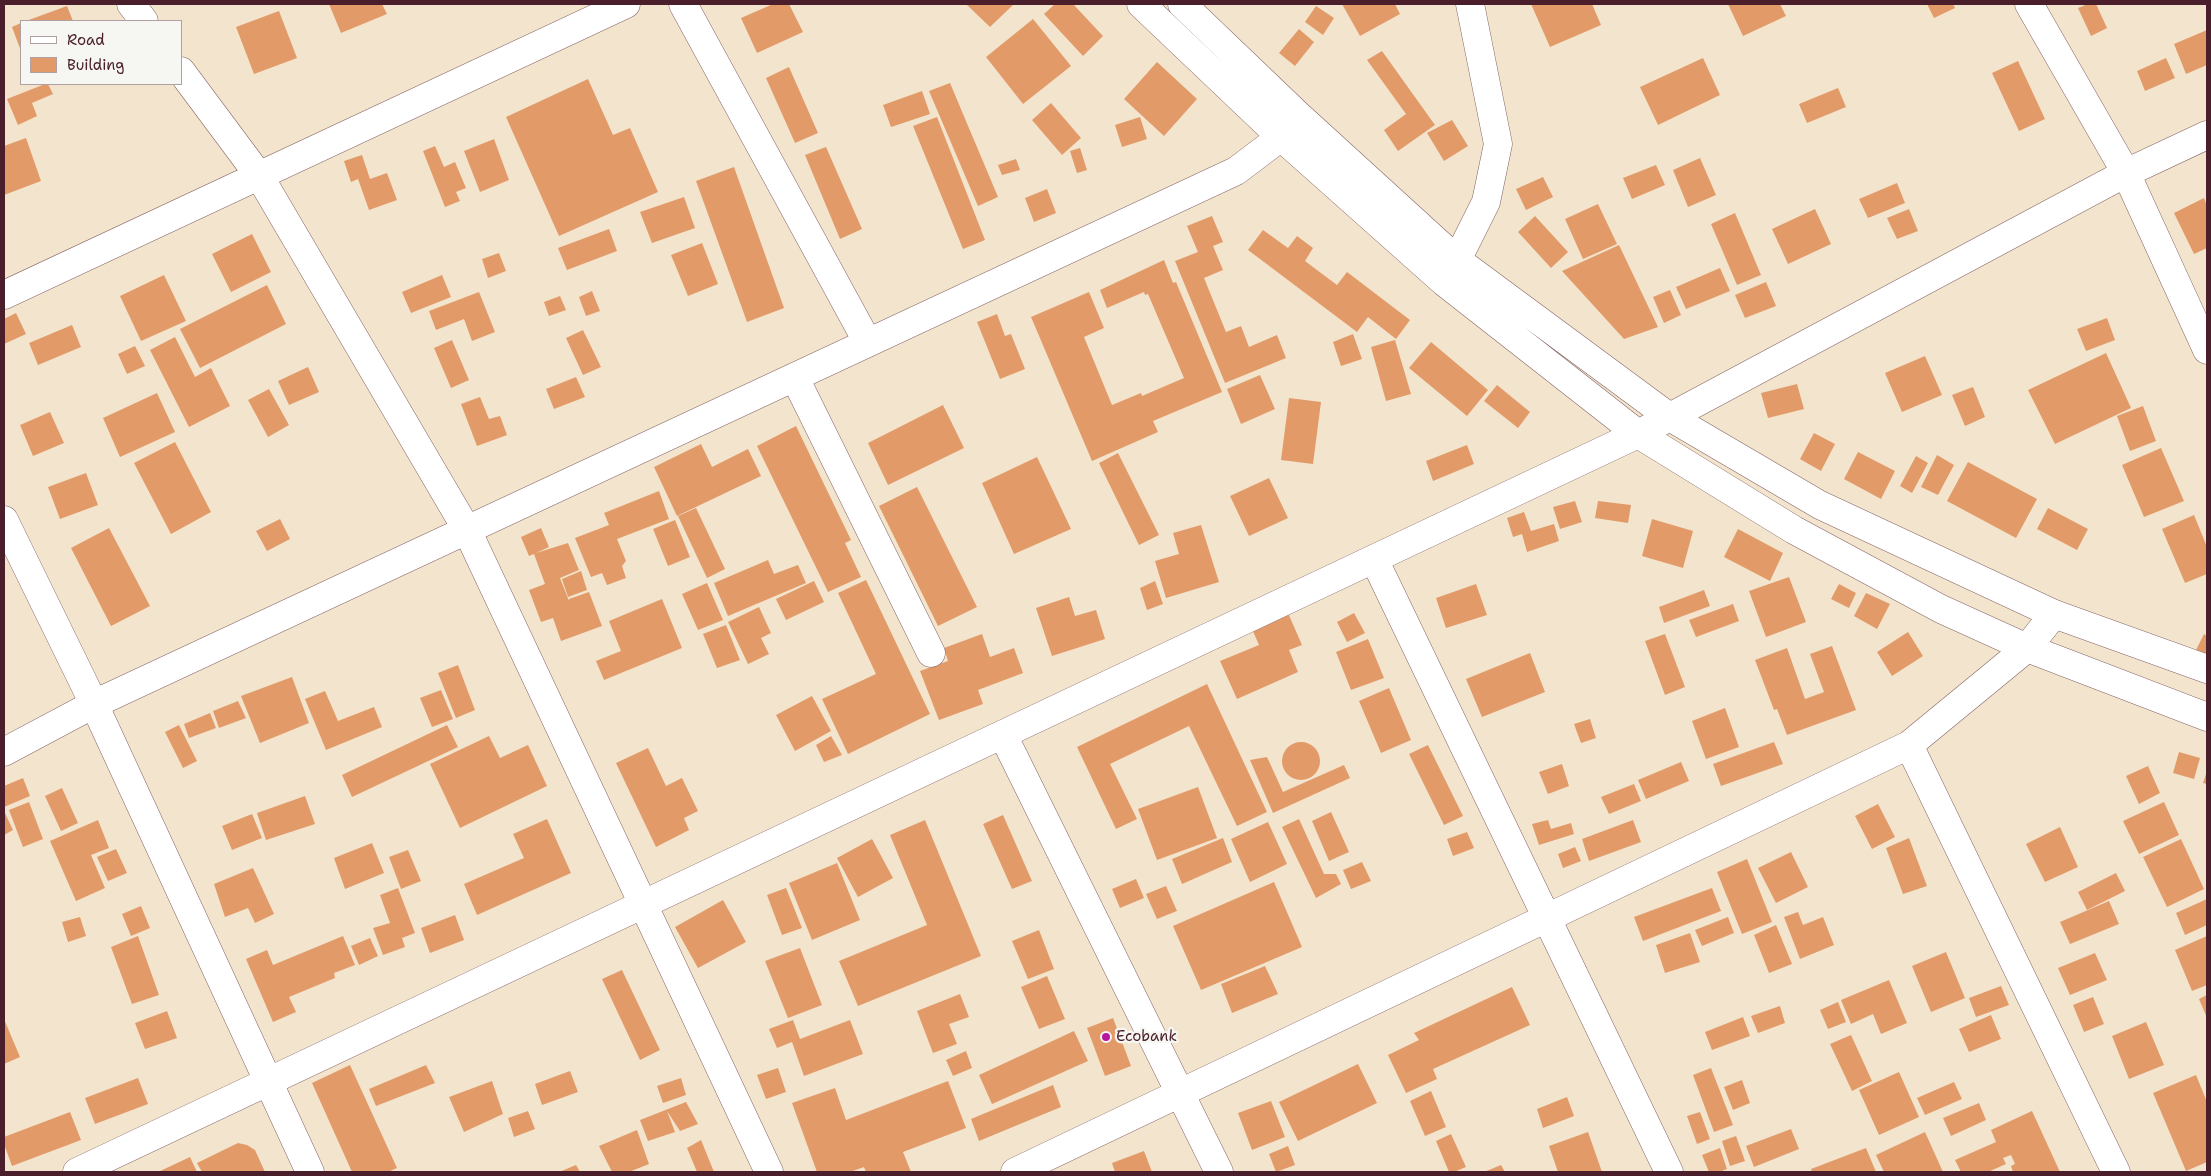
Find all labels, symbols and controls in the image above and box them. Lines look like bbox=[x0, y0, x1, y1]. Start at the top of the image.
legend bbox=[20, 20, 182, 85]
text: Road bbox=[67, 30, 105, 50]
text: Building bbox=[67, 55, 124, 75]
place label: Ecobank bbox=[1116, 1028, 1177, 1046]
marker: Ecobank bbox=[1100, 1031, 1112, 1043]

